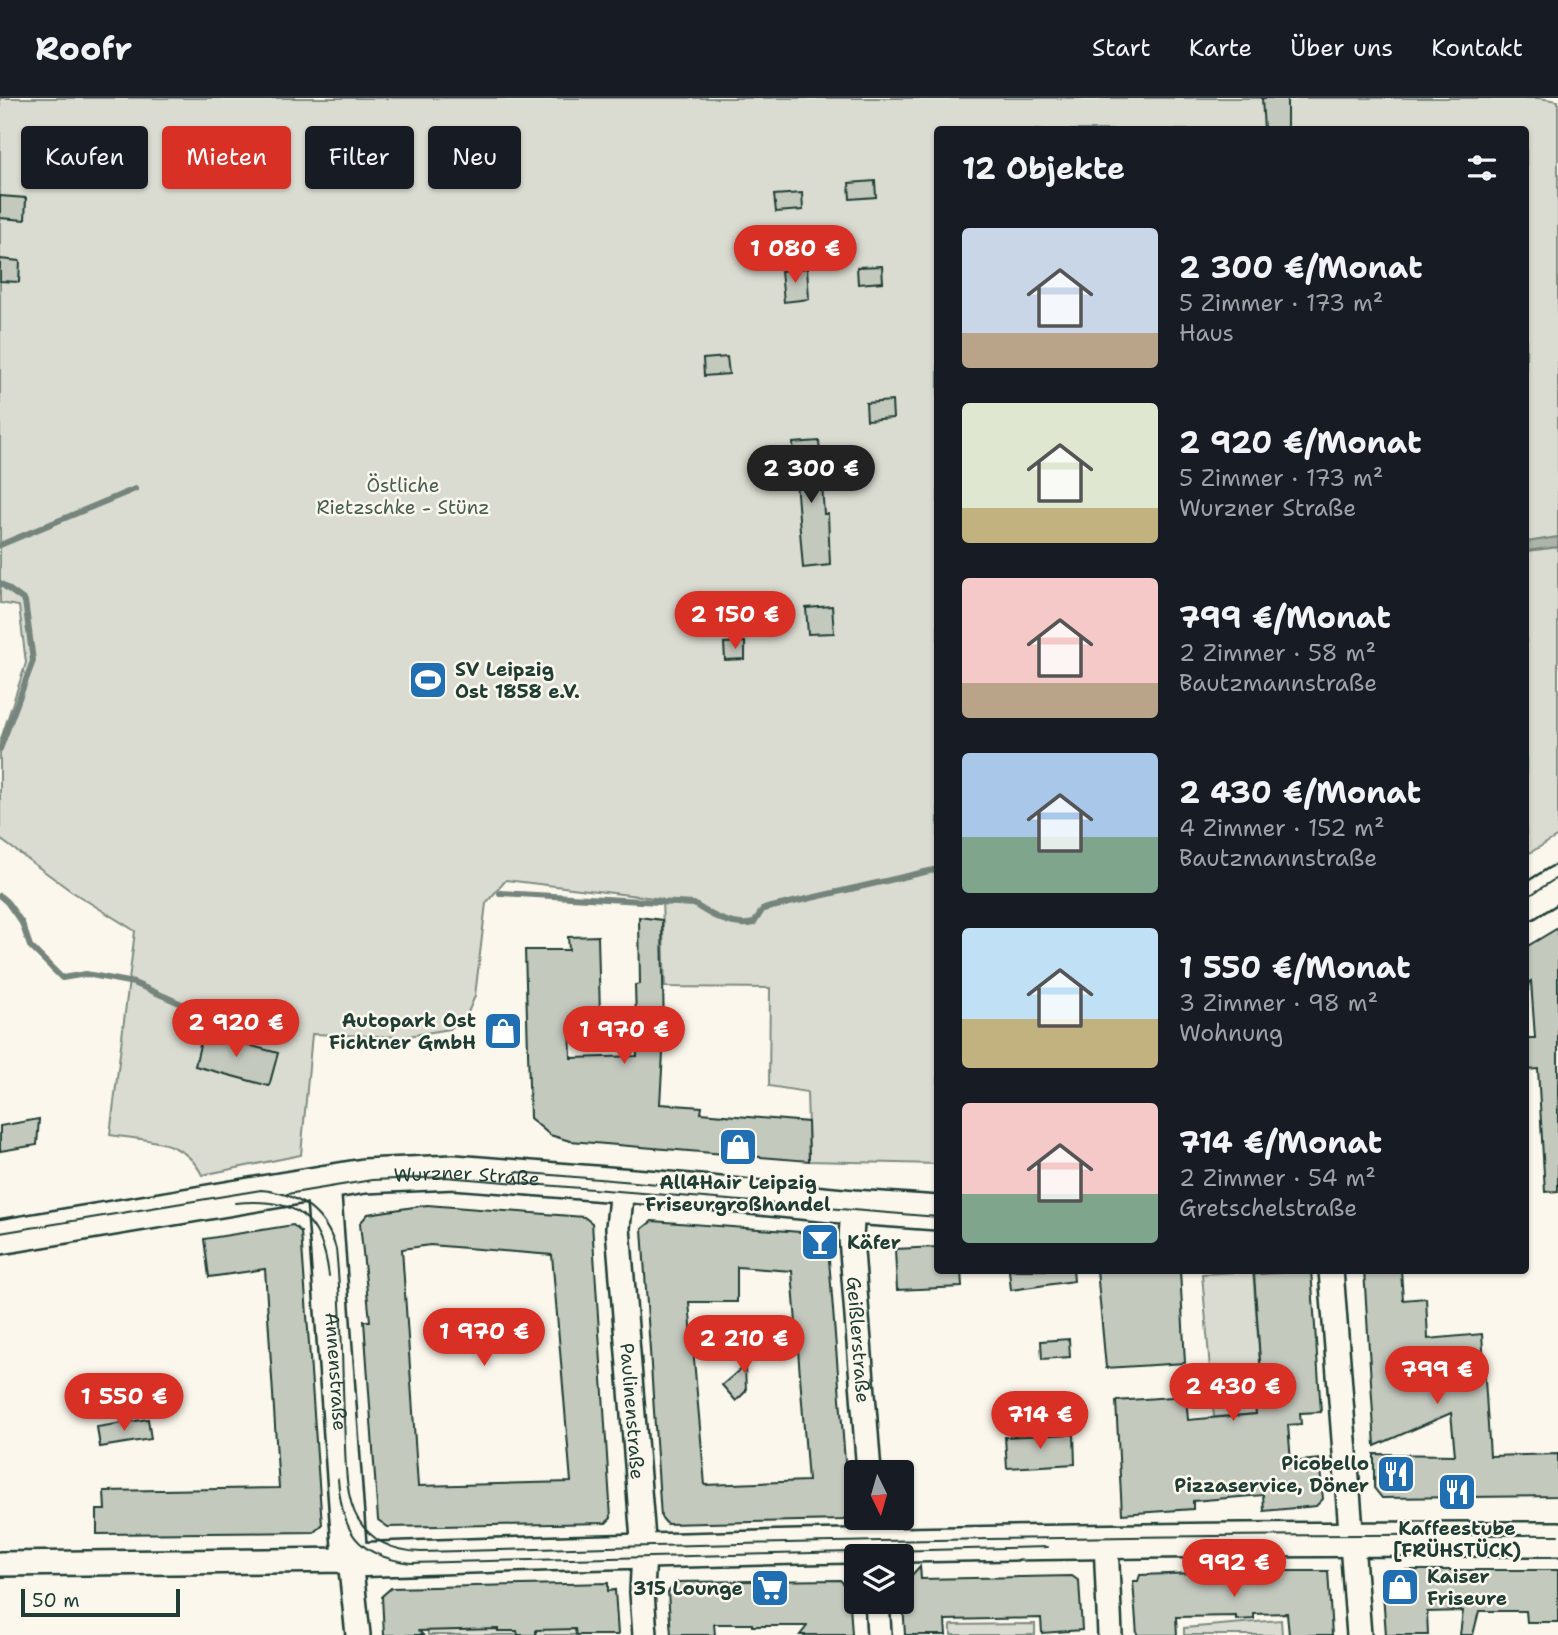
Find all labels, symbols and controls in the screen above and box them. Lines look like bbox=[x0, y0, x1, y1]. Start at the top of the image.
text: Roofr bbox=[35, 26, 132, 71]
text: Start bbox=[1092, 32, 1151, 64]
text: Karte bbox=[1189, 32, 1252, 64]
text: Über uns bbox=[1290, 32, 1393, 64]
text: Kontakt bbox=[1431, 32, 1523, 64]
chip: Kaufen bbox=[21, 126, 148, 189]
chip: Mieten bbox=[162, 126, 291, 189]
chip: Filter bbox=[305, 126, 414, 189]
chip: Neu bbox=[428, 126, 521, 189]
text: 12 Objekte bbox=[962, 148, 1125, 189]
icon: filters bbox=[1463, 149, 1501, 187]
pin: 1 080 € bbox=[730, 226, 860, 285]
text: 1 080 € bbox=[750, 233, 840, 263]
text: 2 300 €/Monat bbox=[1179, 247, 1423, 288]
icon: home bbox=[1018, 256, 1102, 340]
text: 5 Zimmer · 173 m² bbox=[1179, 288, 1383, 318]
text: Haus bbox=[1179, 318, 1234, 348]
text: 2 920 €/Monat bbox=[1179, 422, 1422, 463]
icon: home bbox=[1018, 431, 1102, 515]
pin: 2 300 € bbox=[746, 446, 876, 505]
text: 2 300 € bbox=[763, 453, 859, 483]
text: 5 Zimmer · 173 m² bbox=[1179, 463, 1383, 493]
park label: Östliche Rietzschke - Stünz bbox=[316, 473, 490, 520]
text: Wurzner Straße bbox=[1179, 493, 1356, 523]
pin: 2 150 € bbox=[670, 592, 800, 651]
text: 799 €/Monat bbox=[1179, 597, 1391, 638]
text: 2 150 € bbox=[691, 599, 779, 629]
icon: home bbox=[1018, 606, 1102, 690]
text: 2 Zimmer · 58 m² bbox=[1179, 638, 1376, 668]
place label: SV Leipzig Ost 1858 e.V. bbox=[455, 657, 580, 704]
sports icon: SV Leipzig Ost 1858 e.V. bbox=[407, 659, 449, 701]
text: Bautzmannstraße bbox=[1179, 668, 1377, 698]
text: 2 430 €/Monat bbox=[1179, 772, 1421, 813]
icon: home bbox=[1018, 781, 1102, 865]
text: 4 Zimmer · 152 m² bbox=[1179, 813, 1385, 843]
text: Bautzmannstraße bbox=[1179, 843, 1377, 873]
text: 1 550 €/Monat bbox=[1179, 947, 1411, 988]
icon: home bbox=[1018, 956, 1102, 1040]
text: 3 Zimmer · 98 m² bbox=[1179, 988, 1378, 1018]
pin: 2 920 € bbox=[171, 1000, 301, 1059]
pin: 1 970 € bbox=[559, 1006, 689, 1066]
text: 2 920 € bbox=[188, 1007, 284, 1037]
place label: Autopark Ost Fichtner GmbH bbox=[329, 1008, 476, 1055]
shop icon: Autopark Ost Fichtner GmbH bbox=[482, 1010, 524, 1052]
text: 1 970 € bbox=[579, 1014, 669, 1044]
text: Wohnung bbox=[1179, 1018, 1283, 1048]
text: 714 €/Monat bbox=[1179, 1122, 1382, 1163]
shop icon: All4Hair Leipzig Friseurgroßhandel bbox=[717, 1126, 759, 1168]
icon: home bbox=[1018, 1131, 1102, 1215]
street label: Wurzner Straße bbox=[393, 1160, 541, 1192]
text: 2 Zimmer · 54 m² bbox=[1179, 1163, 1376, 1193]
place label: All4Hair Leipzig Friseurgroßhandel bbox=[645, 1170, 831, 1217]
text: Gretschelstraße bbox=[1179, 1193, 1357, 1223]
bar icon: Käfer bbox=[799, 1221, 841, 1263]
place label: Käfer bbox=[847, 1230, 901, 1255]
street label: Geißlerstraße bbox=[841, 1275, 876, 1404]
pin: 1 970 € bbox=[419, 1308, 549, 1368]
street label: Annenstraße bbox=[319, 1311, 353, 1432]
text: 1 970 € bbox=[439, 1316, 529, 1346]
pin: 2 210 € bbox=[679, 1316, 809, 1375]
text: 2 210 € bbox=[700, 1323, 788, 1353]
street label: Paulinenstraße bbox=[614, 1342, 650, 1481]
pin: 799 € bbox=[1388, 1346, 1486, 1406]
text: 799 € bbox=[1401, 1354, 1473, 1384]
pin: 2 430 € bbox=[1168, 1364, 1298, 1423]
text: 2 430 € bbox=[1185, 1371, 1281, 1401]
pin: 1 550 € bbox=[59, 1374, 189, 1433]
text: 1 550 € bbox=[81, 1381, 168, 1411]
pin: 714 € bbox=[991, 1392, 1089, 1451]
text: 714 € bbox=[1007, 1399, 1073, 1429]
place label: Picobello Pizzaservice, Döner bbox=[1174, 1451, 1369, 1498]
restaurant icon: Picobello Pizzaservice, Döner bbox=[1375, 1453, 1417, 1495]
north arrow bbox=[844, 1460, 914, 1530]
map controls bbox=[844, 1460, 914, 1614]
restaurant icon: Kaffeestube [FRÜHSTÜCK) bbox=[1436, 1471, 1478, 1513]
place label: Kaffeestube [FRÜHSTÜCK) bbox=[1393, 1516, 1521, 1563]
pin: 992 € bbox=[1185, 1540, 1283, 1599]
button: layers bbox=[844, 1544, 914, 1614]
text: 992 € bbox=[1198, 1547, 1270, 1577]
place label: Kaiser Friseure bbox=[1427, 1564, 1507, 1611]
shop icon: Kaiser Friseure bbox=[1379, 1566, 1421, 1608]
supermarket icon: 315 Lounge bbox=[749, 1567, 791, 1609]
place label: 315 Lounge bbox=[633, 1576, 743, 1601]
scale bar bbox=[21, 1586, 180, 1618]
text: 50 m bbox=[32, 1588, 80, 1613]

